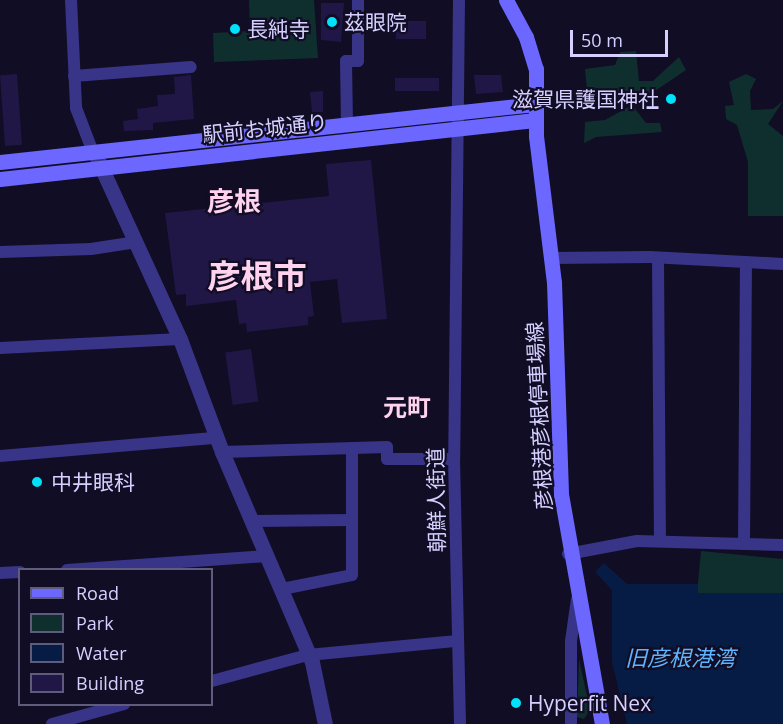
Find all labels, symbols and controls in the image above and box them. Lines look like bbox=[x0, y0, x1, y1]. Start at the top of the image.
place label: 茲眼院 bbox=[344, 9, 407, 35]
marker: 茲眼院 bbox=[325, 15, 339, 29]
place label: 長純寺 bbox=[247, 16, 310, 42]
scale bar bbox=[573, 18, 670, 56]
marker: 長純寺 bbox=[228, 22, 242, 36]
text: 50 m bbox=[581, 28, 623, 52]
place label: 滋賀県護国神社 bbox=[512, 86, 659, 112]
marker: 滋賀県護国神社 bbox=[664, 92, 678, 106]
street label: 駅前お城通り bbox=[201, 109, 329, 147]
district label: 彦根 bbox=[207, 185, 261, 217]
district label: 彦根市 bbox=[208, 256, 306, 296]
street label: 彦根港彦根停車場線 bbox=[521, 321, 557, 511]
district label: 元町 bbox=[383, 393, 431, 421]
street label: 朝鮮人街道 bbox=[422, 447, 450, 553]
place label: 中井眼科 bbox=[51, 469, 135, 495]
marker: 中井眼科 bbox=[28, 473, 46, 491]
legend bbox=[18, 568, 213, 706]
text: Road bbox=[76, 581, 119, 605]
text: Park bbox=[76, 611, 114, 635]
text: Water bbox=[76, 641, 127, 665]
water label: 旧彦根港湾 bbox=[625, 645, 735, 671]
text: Building bbox=[76, 671, 144, 695]
place label: Hyperfit Nex bbox=[528, 690, 651, 716]
marker: Hyperfit Nex bbox=[509, 696, 523, 710]

